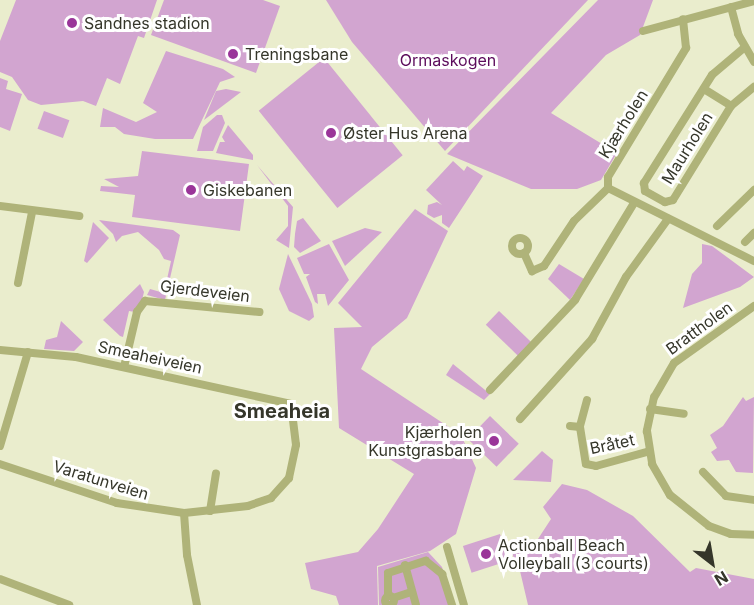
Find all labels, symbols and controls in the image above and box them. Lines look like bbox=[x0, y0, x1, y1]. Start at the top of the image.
place label: Sandnes stadion bbox=[84, 13, 210, 33]
marker: Sandnes stadion bbox=[65, 16, 79, 30]
place label: Treningsbane bbox=[245, 44, 348, 64]
marker: Treningsbane bbox=[226, 47, 240, 61]
park label: Ormaskogen bbox=[400, 50, 496, 70]
street label: Kjærholen bbox=[594, 86, 652, 162]
street label: Maurholen bbox=[657, 109, 717, 187]
place label: Øster Hus Arena bbox=[343, 123, 467, 143]
marker: Øster Hus Arena bbox=[324, 126, 338, 140]
place label: Giskebanen bbox=[203, 180, 292, 200]
marker: Giskebanen bbox=[184, 183, 198, 197]
street label: Gjerdeveien bbox=[159, 276, 251, 306]
street label: Brattholen bbox=[662, 298, 736, 358]
street label: Smeaheiveien bbox=[96, 337, 204, 377]
district label: Smeaheia bbox=[234, 399, 330, 423]
place label: Kjærholen Kunstgrasbane bbox=[368, 422, 482, 460]
street label: Bråtet bbox=[588, 430, 636, 458]
marker: Kjærholen Kunstgrasbane bbox=[487, 434, 501, 448]
street label: Varatunveien bbox=[51, 456, 151, 504]
north arrow bbox=[682, 533, 742, 593]
place label: Actionball Beach Volleyball (3 courts) bbox=[498, 535, 649, 573]
marker: Actionball Beach Volleyball (3 courts) bbox=[479, 547, 493, 561]
text: N bbox=[711, 567, 732, 590]

